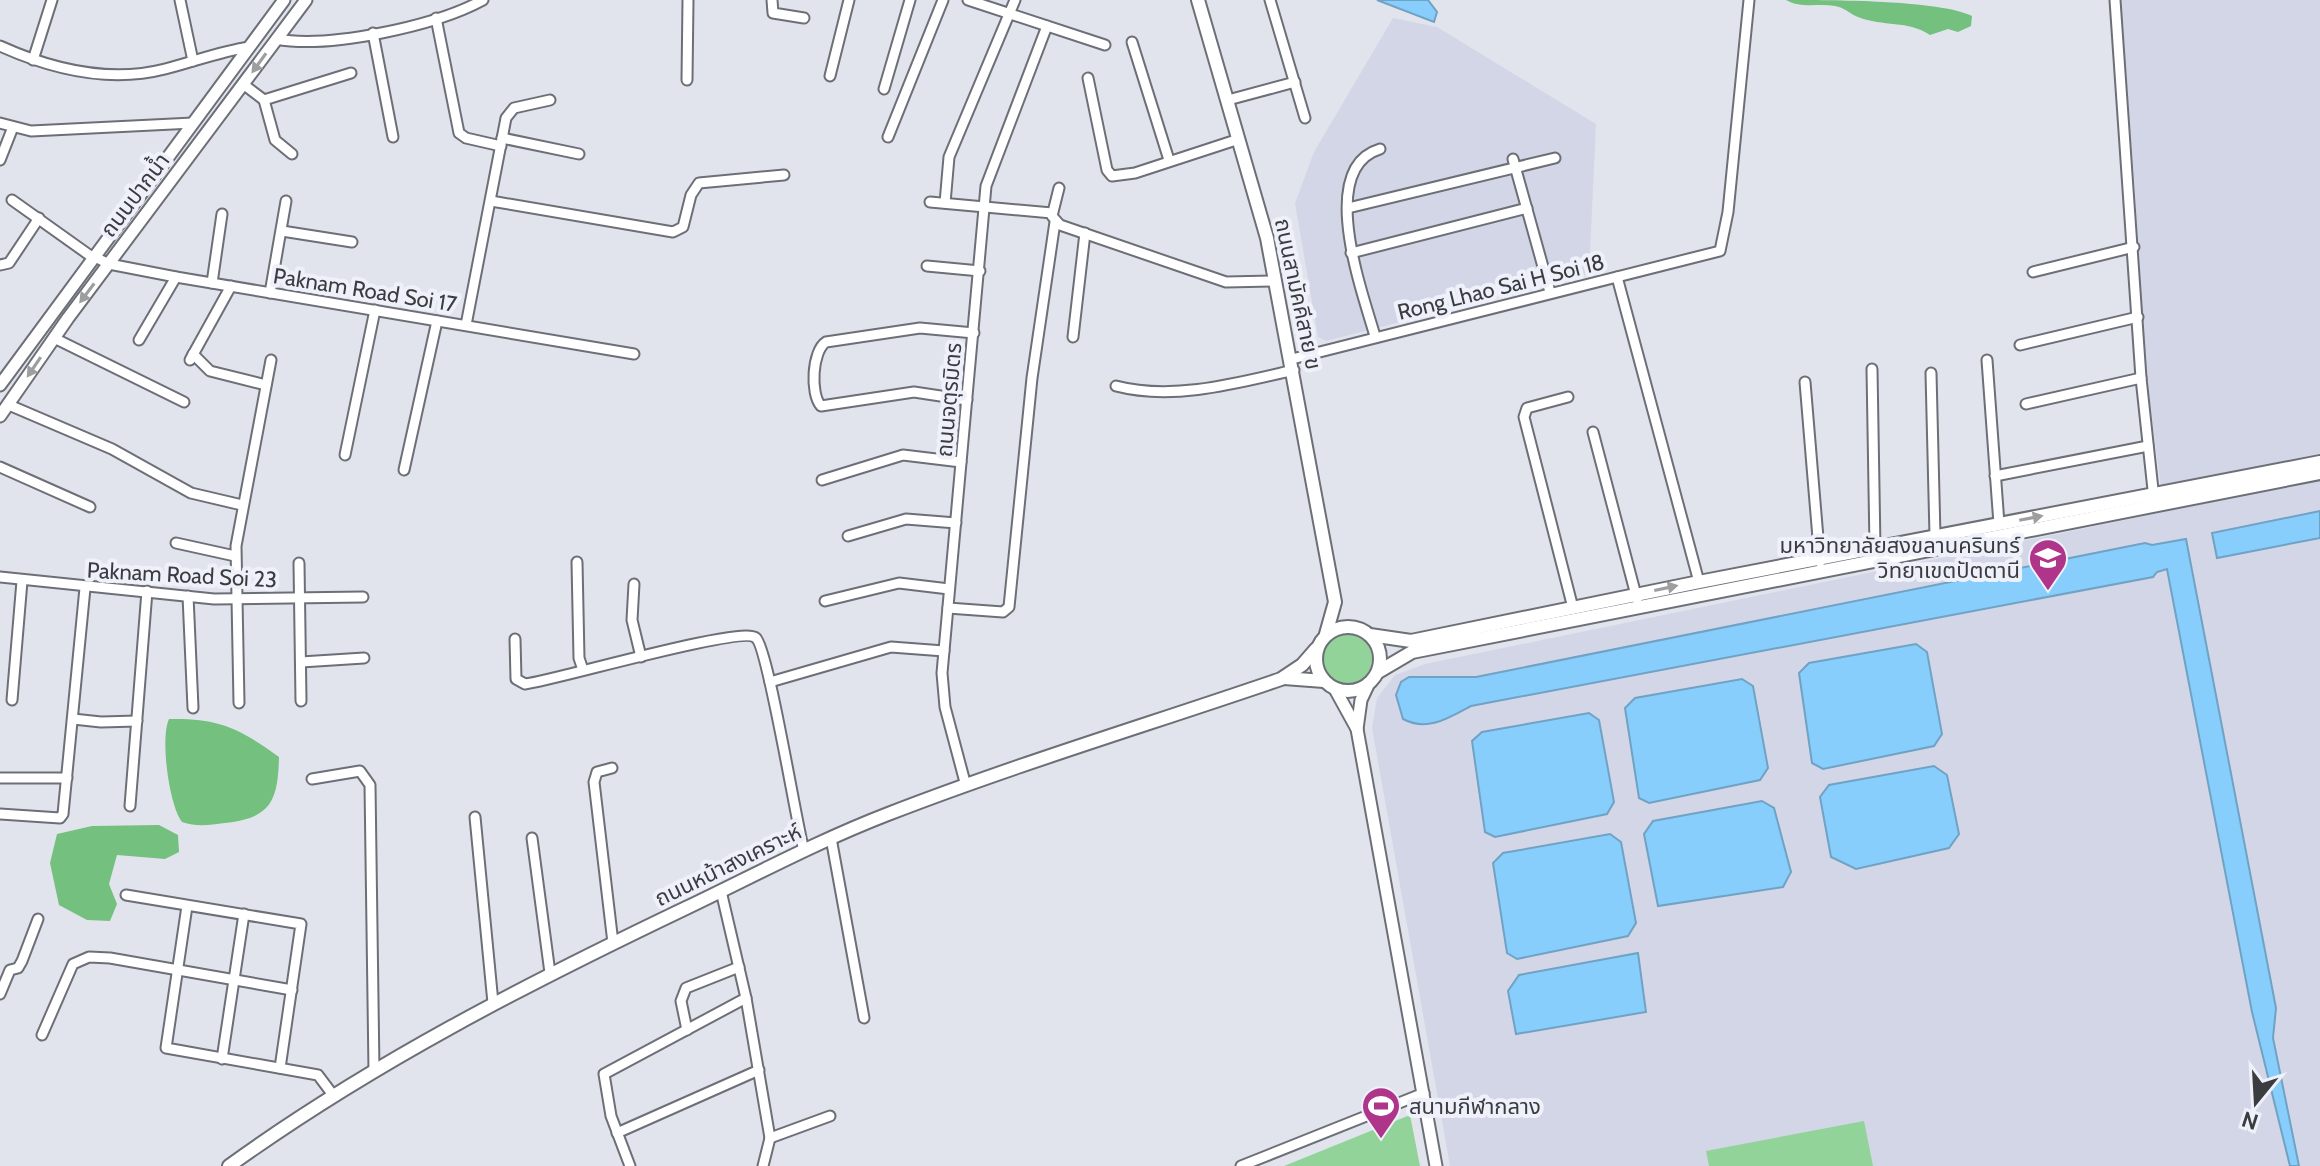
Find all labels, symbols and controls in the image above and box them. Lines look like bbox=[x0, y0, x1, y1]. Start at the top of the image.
one-way arrow bbox=[252, 52, 268, 73]
street label: ถนนปากน้ำ bbox=[93, 147, 175, 242]
street label: ถนนสามัคคีสาย ข bbox=[1269, 216, 1327, 372]
street label: Rong Lhao Sai H Soi 18 bbox=[1395, 248, 1607, 326]
street label: Paknam Road Soi 17 bbox=[271, 262, 459, 318]
one-way arrow bbox=[79, 283, 95, 303]
street label: ถนนจตุรมิตร bbox=[931, 342, 967, 458]
one-way arrow bbox=[27, 356, 42, 378]
one-way arrow bbox=[2019, 511, 2044, 524]
place label: มหาวิทยาลัยสงขลานครินทร์ วิทยาเขตปัตตานี bbox=[1780, 532, 2021, 584]
school or university icon: มหาวิทยาลัยสงขลานครินทร์ วิทยาเขตปัตตานี bbox=[2027, 537, 2069, 592]
street label: Paknam Road Soi 23 bbox=[86, 557, 278, 593]
one-way arrow bbox=[1653, 582, 1678, 594]
street label: ถนนหน้าสงเคราะห์ bbox=[650, 818, 806, 912]
north arrow bbox=[2216, 1062, 2296, 1142]
sports icon: สนามกีฬากลาง bbox=[1360, 1085, 1402, 1140]
place label: สนามกีฬากลาง bbox=[1409, 1093, 1541, 1120]
text: N bbox=[2238, 1105, 2262, 1136]

